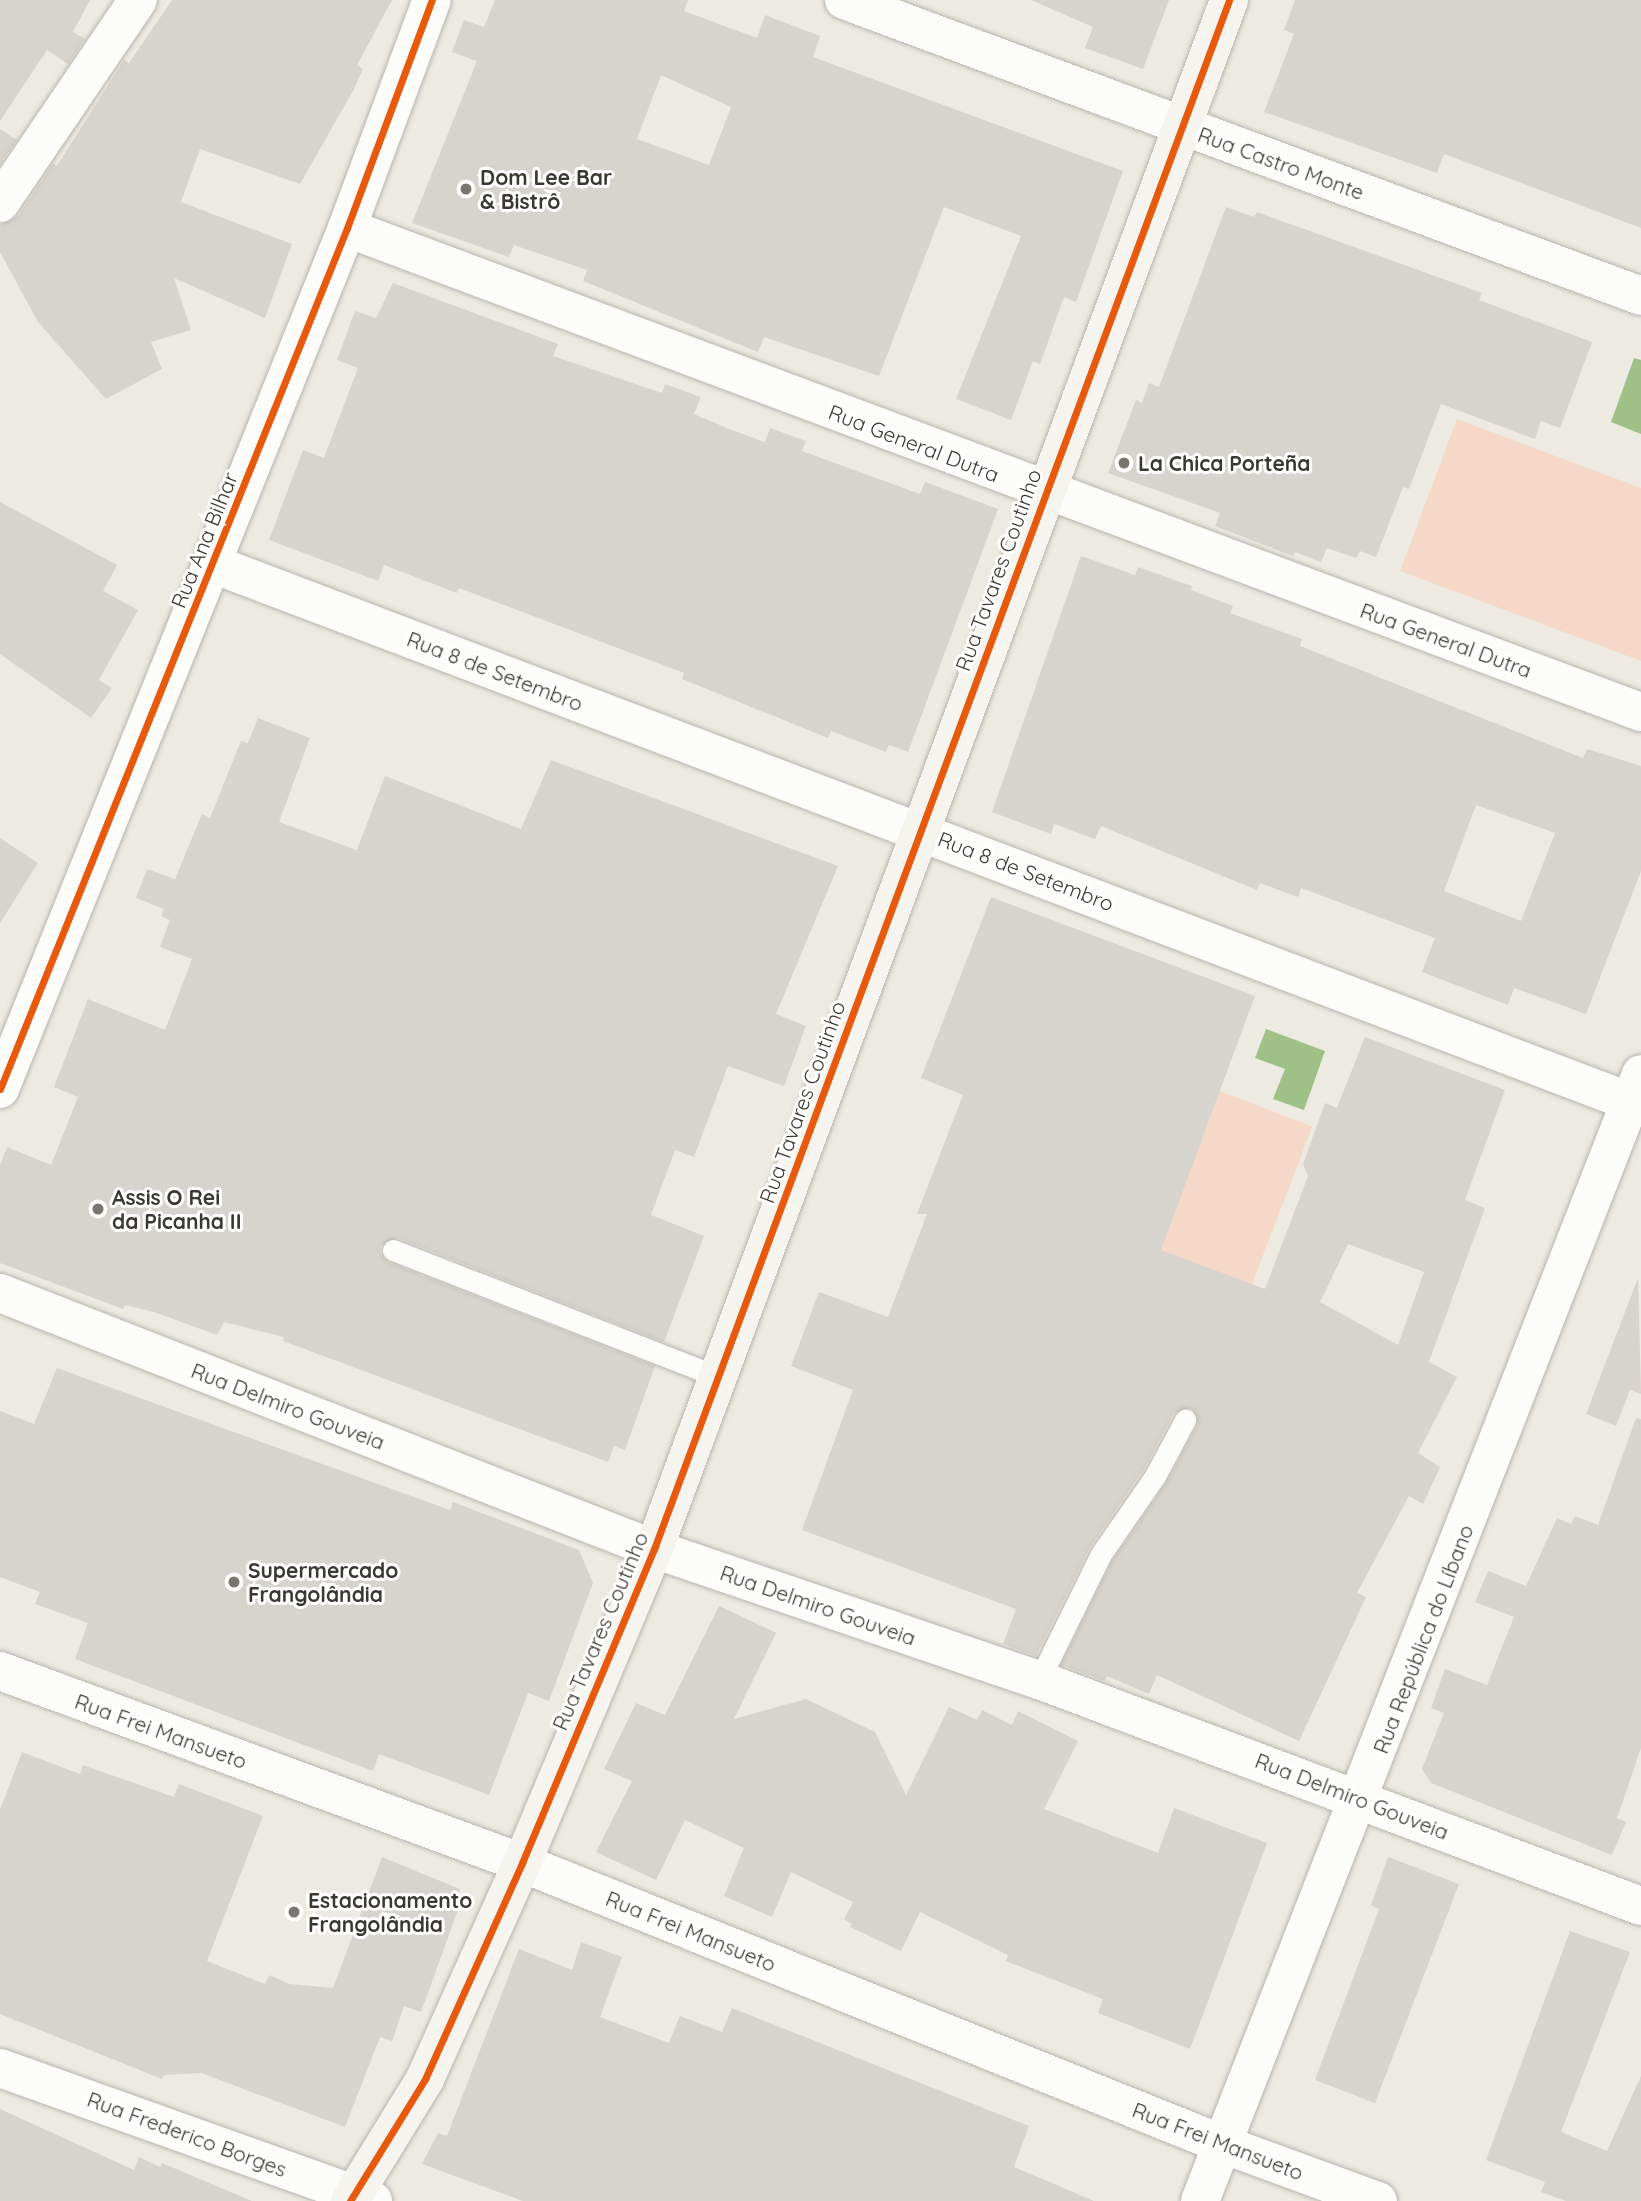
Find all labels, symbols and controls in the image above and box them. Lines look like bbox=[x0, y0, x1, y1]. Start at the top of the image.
street label: Rua Castro Monte bbox=[1195, 121, 1367, 205]
place label: Dom Lee Bar & Bistrô bbox=[480, 164, 612, 214]
marker: Dom Lee Bar & Bistrô bbox=[458, 181, 474, 197]
street label: Rua General Dutra bbox=[825, 399, 1003, 487]
place label: La Chica Porteña bbox=[1138, 450, 1311, 476]
marker: La Chica Porteña bbox=[1116, 455, 1132, 471]
street label: Rua Tavares Coutinho bbox=[950, 466, 1046, 674]
street label: Rua Ana Bilhar bbox=[165, 468, 243, 612]
street label: Rua General Dutra bbox=[1357, 597, 1535, 683]
street label: Rua 8 de Setembro bbox=[403, 626, 587, 716]
street label: Rua 8 de Setembro bbox=[934, 826, 1118, 916]
street label: Rua Tavares Coutinho bbox=[754, 998, 850, 1206]
place label: Assis O Rei da Picanha II bbox=[112, 1184, 241, 1234]
marker: Assis O Rei da Picanha II bbox=[90, 1201, 106, 1217]
street label: Rua Delmiro Gouveia bbox=[188, 1357, 388, 1455]
street label: Rua República do Líbano bbox=[1368, 1521, 1478, 1757]
street label: Rua Tavares Coutinho bbox=[547, 1528, 653, 1734]
place label: Supermercado Frangolândia bbox=[248, 1557, 398, 1607]
street label: Rua Delmiro Gouveia bbox=[717, 1560, 919, 1650]
marker: Supermercado Frangolândia bbox=[226, 1574, 242, 1590]
street label: Rua Frei Mansueto bbox=[72, 1688, 250, 1774]
street label: Rua Delmiro Gouveia bbox=[1252, 1747, 1452, 1845]
street label: Rua Frei Mansueto bbox=[602, 1885, 780, 1977]
place label: Estacionamento Frangolândia bbox=[308, 1887, 472, 1937]
marker: Estacionamento Frangolândia bbox=[286, 1904, 302, 1920]
street label: Rua Frederico Borges bbox=[84, 2086, 290, 2182]
street label: Rua Frei Mansueto bbox=[1129, 2097, 1307, 2185]

